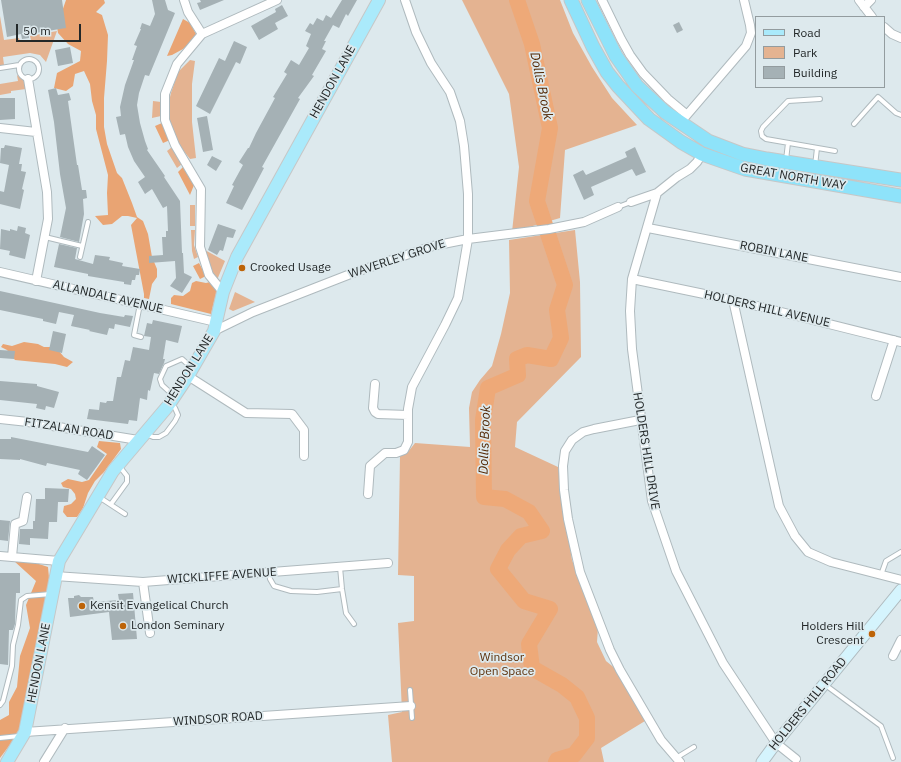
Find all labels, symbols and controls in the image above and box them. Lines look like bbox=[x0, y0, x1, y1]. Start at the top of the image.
scale bar bbox=[18, 16, 83, 42]
legend bbox=[755, 16, 885, 88]
text: 50 m bbox=[23, 23, 51, 38]
text: Road bbox=[793, 25, 821, 40]
street label: HENDON LANE bbox=[307, 43, 359, 121]
text: Park bbox=[793, 45, 817, 60]
water label: Dollis Brook bbox=[526, 51, 556, 121]
text: Building bbox=[793, 65, 837, 80]
street label: GREAT NORTH WAY bbox=[739, 161, 847, 193]
street label: WAVERLEY GROVE bbox=[347, 237, 447, 281]
street label: ROBIN LANE bbox=[739, 238, 809, 266]
place label: Crooked Usage bbox=[250, 261, 331, 275]
marker: Crooked Usage bbox=[237, 263, 247, 273]
street label: ALLANDALE AVENUE bbox=[51, 277, 165, 317]
street label: HOLDERS HILL AVENUE bbox=[703, 287, 831, 331]
street label: HENDON LANE bbox=[161, 332, 217, 408]
street label: HOLDERS HILL DRIVE bbox=[630, 391, 662, 511]
water label: Dollis Brook bbox=[476, 405, 494, 475]
street label: FITZALAN ROAD bbox=[24, 415, 114, 443]
street label: WICKLIFFE AVENUE bbox=[167, 565, 277, 587]
place label: Kensit Evangelical Church bbox=[90, 599, 229, 613]
marker: Kensit Evangelical Church bbox=[77, 601, 87, 611]
place label: London Seminary bbox=[131, 619, 225, 633]
place label: Holders Hill Crescent bbox=[801, 620, 864, 648]
marker: London Seminary bbox=[118, 621, 128, 631]
street label: HENDON LANE bbox=[24, 622, 54, 704]
marker: Holders Hill Crescent bbox=[867, 629, 877, 639]
park label: Windsor Open Space bbox=[470, 651, 534, 679]
street label: HOLDERS HILL ROAD bbox=[766, 655, 850, 753]
street label: WINDSOR ROAD bbox=[173, 709, 263, 729]

